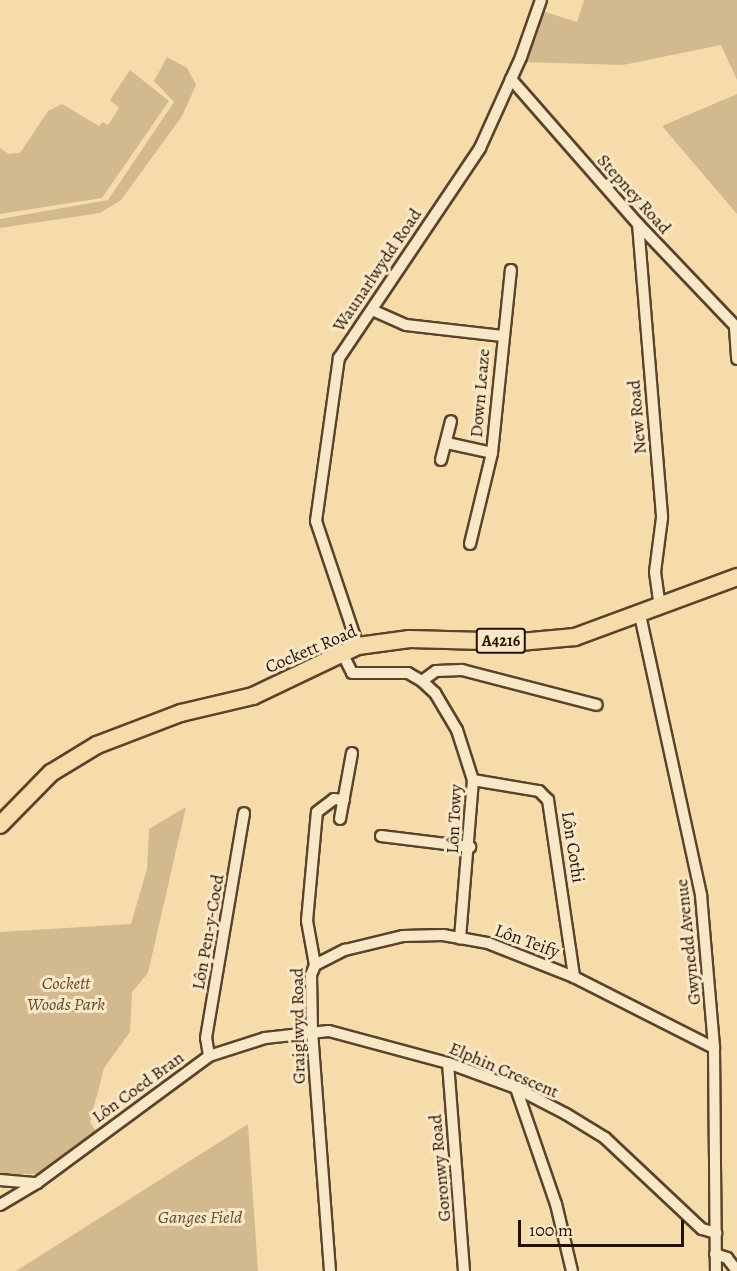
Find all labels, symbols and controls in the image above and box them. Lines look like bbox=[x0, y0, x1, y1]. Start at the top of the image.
street label: Stepney Road bbox=[593, 150, 675, 238]
street label: Waunarlwydd Road bbox=[328, 204, 426, 336]
street label: Down Leaze bbox=[465, 348, 495, 438]
street label: New Road bbox=[623, 379, 651, 455]
street label: Cockett Road bbox=[262, 620, 360, 678]
road number: A4216 bbox=[476, 628, 526, 654]
street label: Lôn Towy bbox=[441, 784, 467, 854]
street label: Lôn Cothi bbox=[557, 810, 589, 884]
street label: Lôn Pen-y-Coed bbox=[187, 873, 229, 991]
street label: Gwynedd Avenue bbox=[671, 878, 705, 1006]
street label: Lôn Teify bbox=[492, 919, 562, 963]
street label: Graiglwyd Road bbox=[286, 968, 310, 1084]
park label: Cockett Woods Park bbox=[27, 973, 105, 1016]
street label: Elphin Crescent bbox=[446, 1037, 562, 1103]
street label: Lôn Coed Bran bbox=[88, 1046, 188, 1128]
street label: Goronwy Road bbox=[425, 1113, 455, 1223]
park label: Ganges Field bbox=[158, 1206, 242, 1228]
scale bar bbox=[521, 1208, 688, 1246]
text: 100 m bbox=[529, 1218, 573, 1242]

